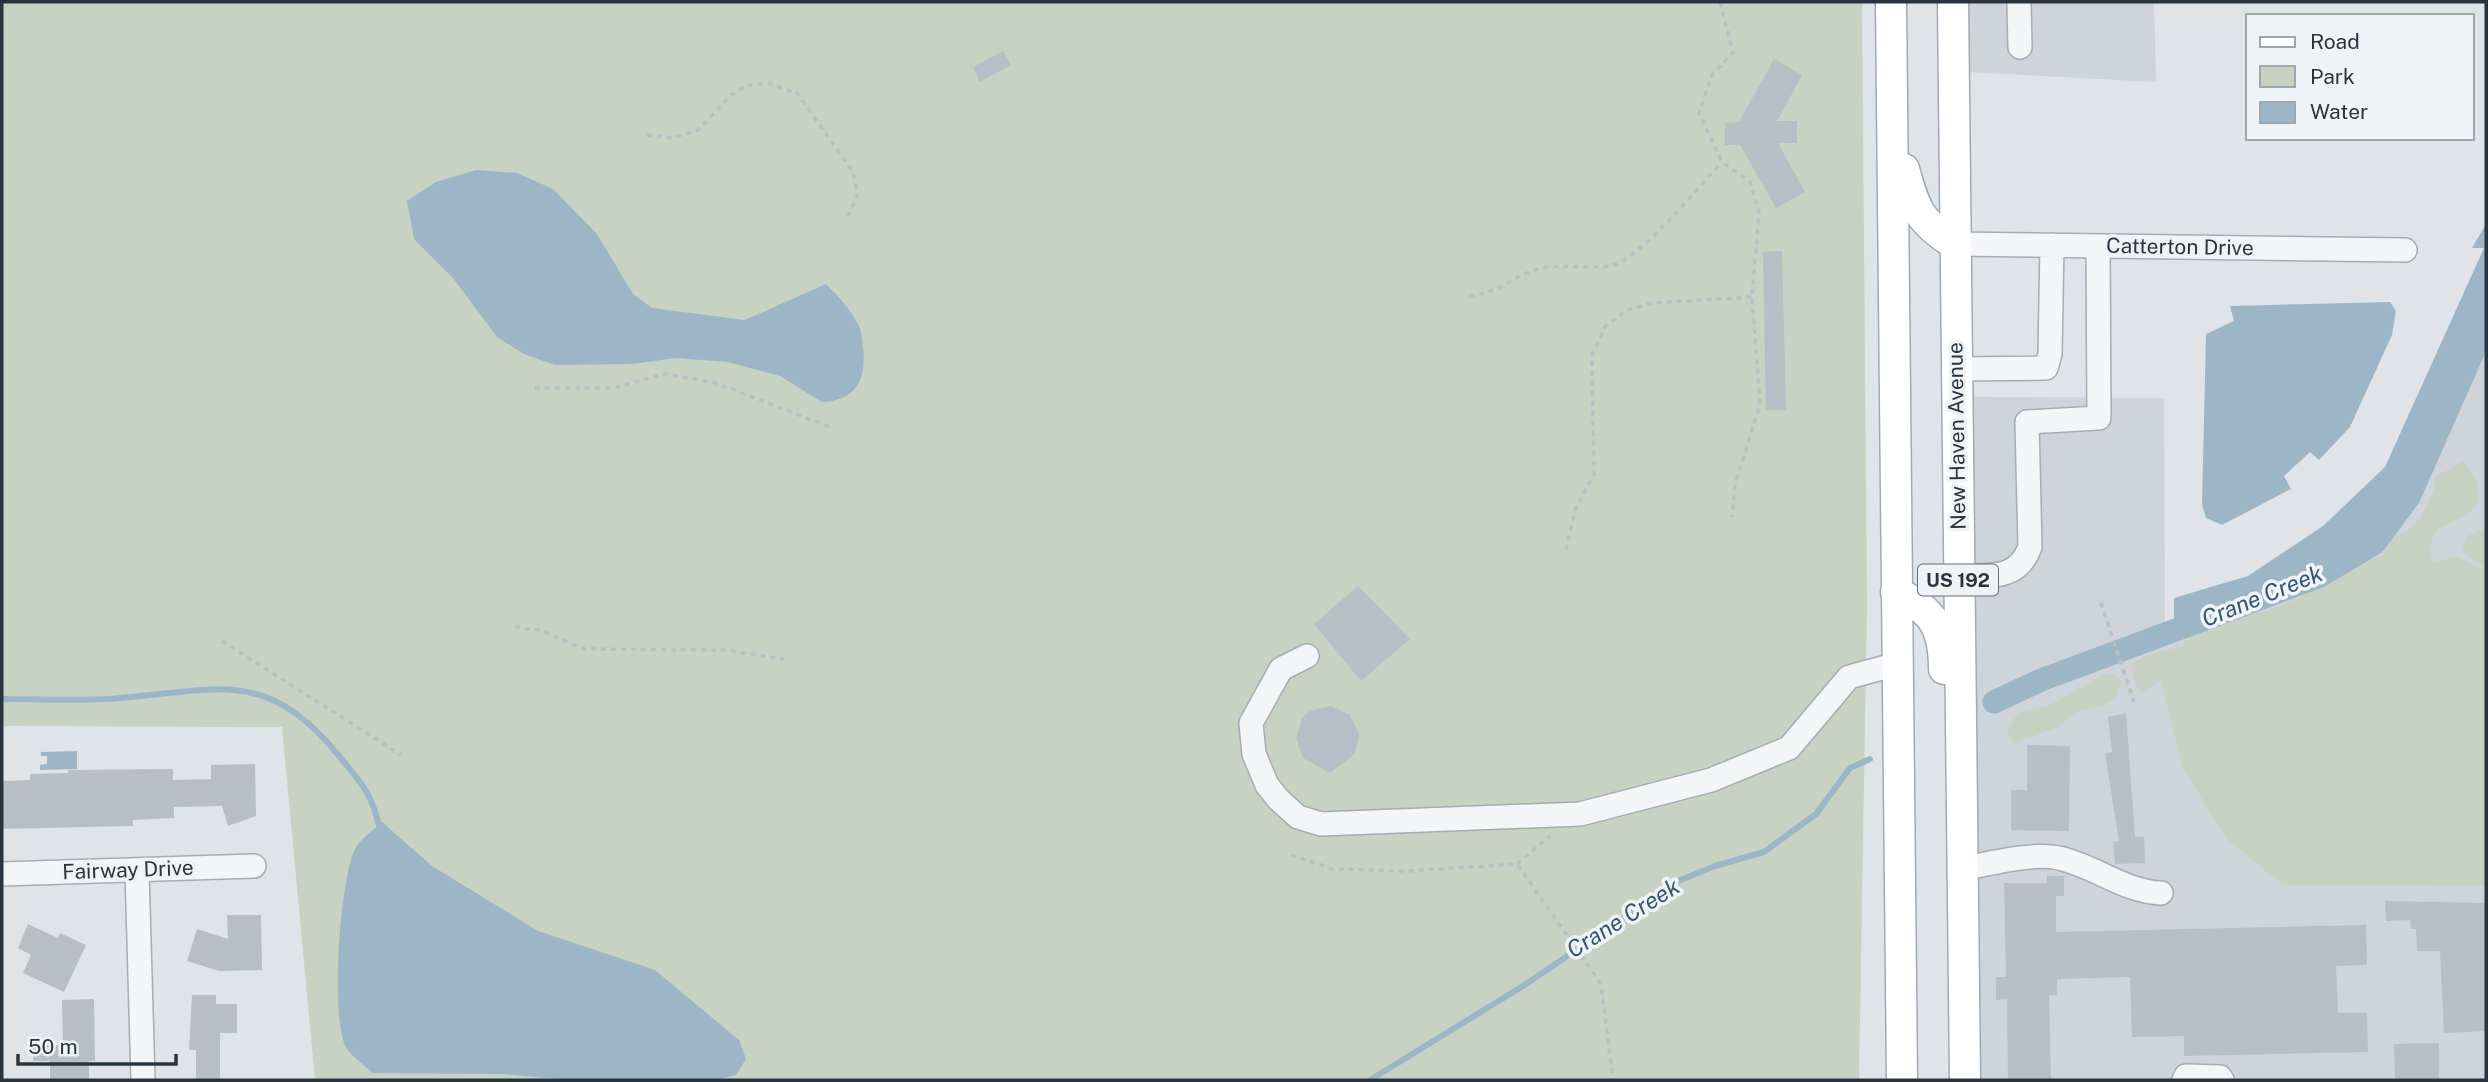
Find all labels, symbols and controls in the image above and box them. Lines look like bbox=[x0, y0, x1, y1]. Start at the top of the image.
legend bbox=[2246, 14, 2474, 140]
text: Road bbox=[2310, 29, 2360, 54]
text: Park bbox=[2310, 64, 2355, 89]
text: Water bbox=[2310, 99, 2368, 124]
street label: Catterton Drive bbox=[2106, 233, 2254, 260]
street label: New Haven Avenue bbox=[1942, 342, 1971, 530]
water label: Crane Creek bbox=[2197, 559, 2327, 632]
road number: US 192 bbox=[1918, 565, 1998, 596]
street label: Fairway Drive bbox=[62, 855, 194, 884]
water label: Crane Creek bbox=[1561, 872, 1685, 963]
scale bar bbox=[18, 1023, 175, 1066]
text: 50 m bbox=[28, 1034, 78, 1059]

